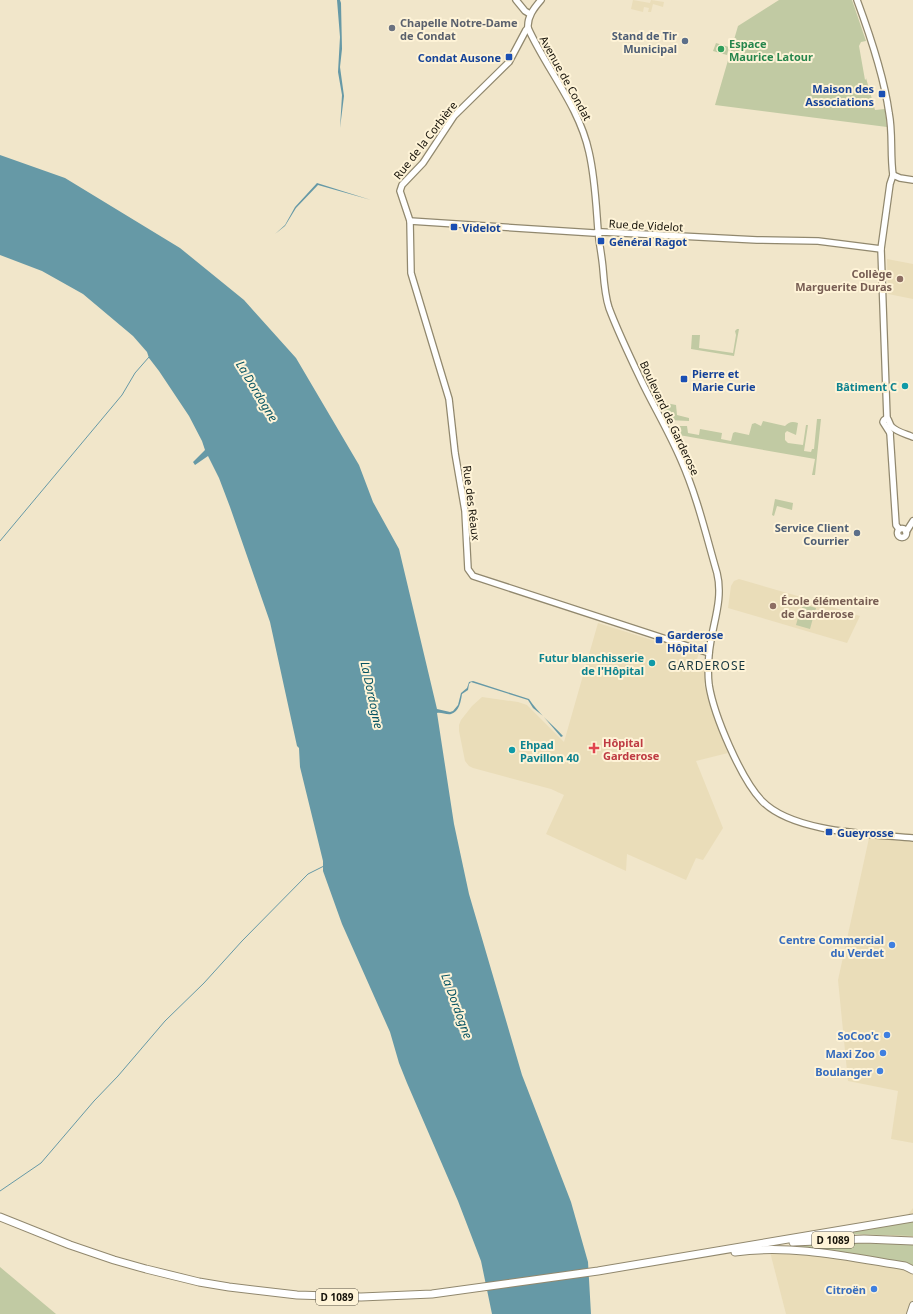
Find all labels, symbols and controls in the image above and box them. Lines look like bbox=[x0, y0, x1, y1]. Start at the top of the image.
place label: Chapelle Notre-Dame de Condat bbox=[400, 15, 518, 43]
marker: Chapelle Notre-Dame de Condat bbox=[387, 23, 397, 33]
place label: Stand de Tir Municipal bbox=[612, 28, 677, 56]
street label: Avenue de Condat bbox=[537, 33, 596, 123]
marker: Stand de Tir Municipal bbox=[680, 36, 690, 46]
place label: Espace Maurice Latour bbox=[729, 36, 813, 64]
marker: Espace Maurice Latour bbox=[716, 44, 726, 54]
place label: Condat Ausone bbox=[418, 50, 501, 65]
marker: Condat Ausone bbox=[504, 52, 514, 62]
place label: Maison des Associations bbox=[805, 81, 874, 109]
marker: Maison des Associations bbox=[877, 89, 887, 99]
street label: Rue de la Corbière bbox=[390, 98, 460, 182]
street label: Rue de Videlot bbox=[608, 216, 684, 234]
place label: Videlot bbox=[462, 220, 501, 235]
marker: Videlot bbox=[449, 222, 459, 232]
place label: Général Ragot bbox=[609, 234, 687, 249]
marker: Général Ragot bbox=[596, 236, 606, 246]
place label: Collège Marguerite Duras bbox=[795, 266, 892, 294]
marker: Collège Marguerite Duras bbox=[895, 274, 905, 284]
water label: La Dordogne bbox=[232, 357, 282, 425]
street label: Boulevard de Garderose bbox=[637, 358, 703, 478]
place label: Pierre et Marie Curie bbox=[692, 366, 756, 394]
marker: Pierre et Marie Curie bbox=[679, 374, 689, 384]
place label: Bâtiment C bbox=[836, 379, 897, 394]
marker: Bâtiment C bbox=[900, 381, 910, 391]
street label: Rue des Réaux bbox=[460, 465, 484, 542]
place label: Service Client Courrier bbox=[775, 520, 849, 548]
marker: Service Client Courrier bbox=[852, 528, 862, 538]
place label: École élémentaire de Garderose bbox=[781, 593, 880, 621]
marker: École élémentaire de Garderose bbox=[768, 601, 778, 611]
place label: Garderose Hôpital bbox=[667, 627, 724, 655]
marker: Garderose Hôpital bbox=[654, 635, 664, 645]
place label: Futur blanchisserie de l'Hôpital bbox=[539, 650, 644, 678]
district label: GARDEROSE bbox=[668, 657, 746, 674]
marker: Futur blanchisserie de l'Hôpital bbox=[647, 658, 657, 668]
water label: La Dordogne bbox=[357, 660, 387, 730]
place label: Hôpital Garderose bbox=[603, 735, 660, 763]
place label: Ehpad Pavillon 40 bbox=[520, 737, 579, 765]
marker: Hôpital Garderose bbox=[588, 742, 600, 754]
marker: Ehpad Pavillon 40 bbox=[507, 745, 517, 755]
place label: Gueyrosse bbox=[837, 825, 894, 840]
marker: Gueyrosse bbox=[824, 827, 834, 837]
place label: Centre Commercial du Verdet bbox=[779, 932, 884, 960]
marker: Centre Commercial du Verdet bbox=[887, 940, 897, 950]
water label: La Dordogne bbox=[437, 971, 477, 1041]
place label: SoCoo'c bbox=[837, 1028, 879, 1043]
marker: SoCoo'c bbox=[882, 1030, 892, 1040]
place label: Maxi Zoo bbox=[825, 1046, 875, 1061]
marker: Maxi Zoo bbox=[878, 1048, 888, 1058]
place label: Boulanger bbox=[815, 1064, 872, 1079]
marker: Boulanger bbox=[875, 1066, 885, 1076]
road number: D 1089 bbox=[812, 1232, 854, 1248]
place label: Citroën bbox=[826, 1282, 866, 1297]
marker: Citroën bbox=[869, 1284, 879, 1294]
road number: D 1089 bbox=[316, 1289, 358, 1305]

